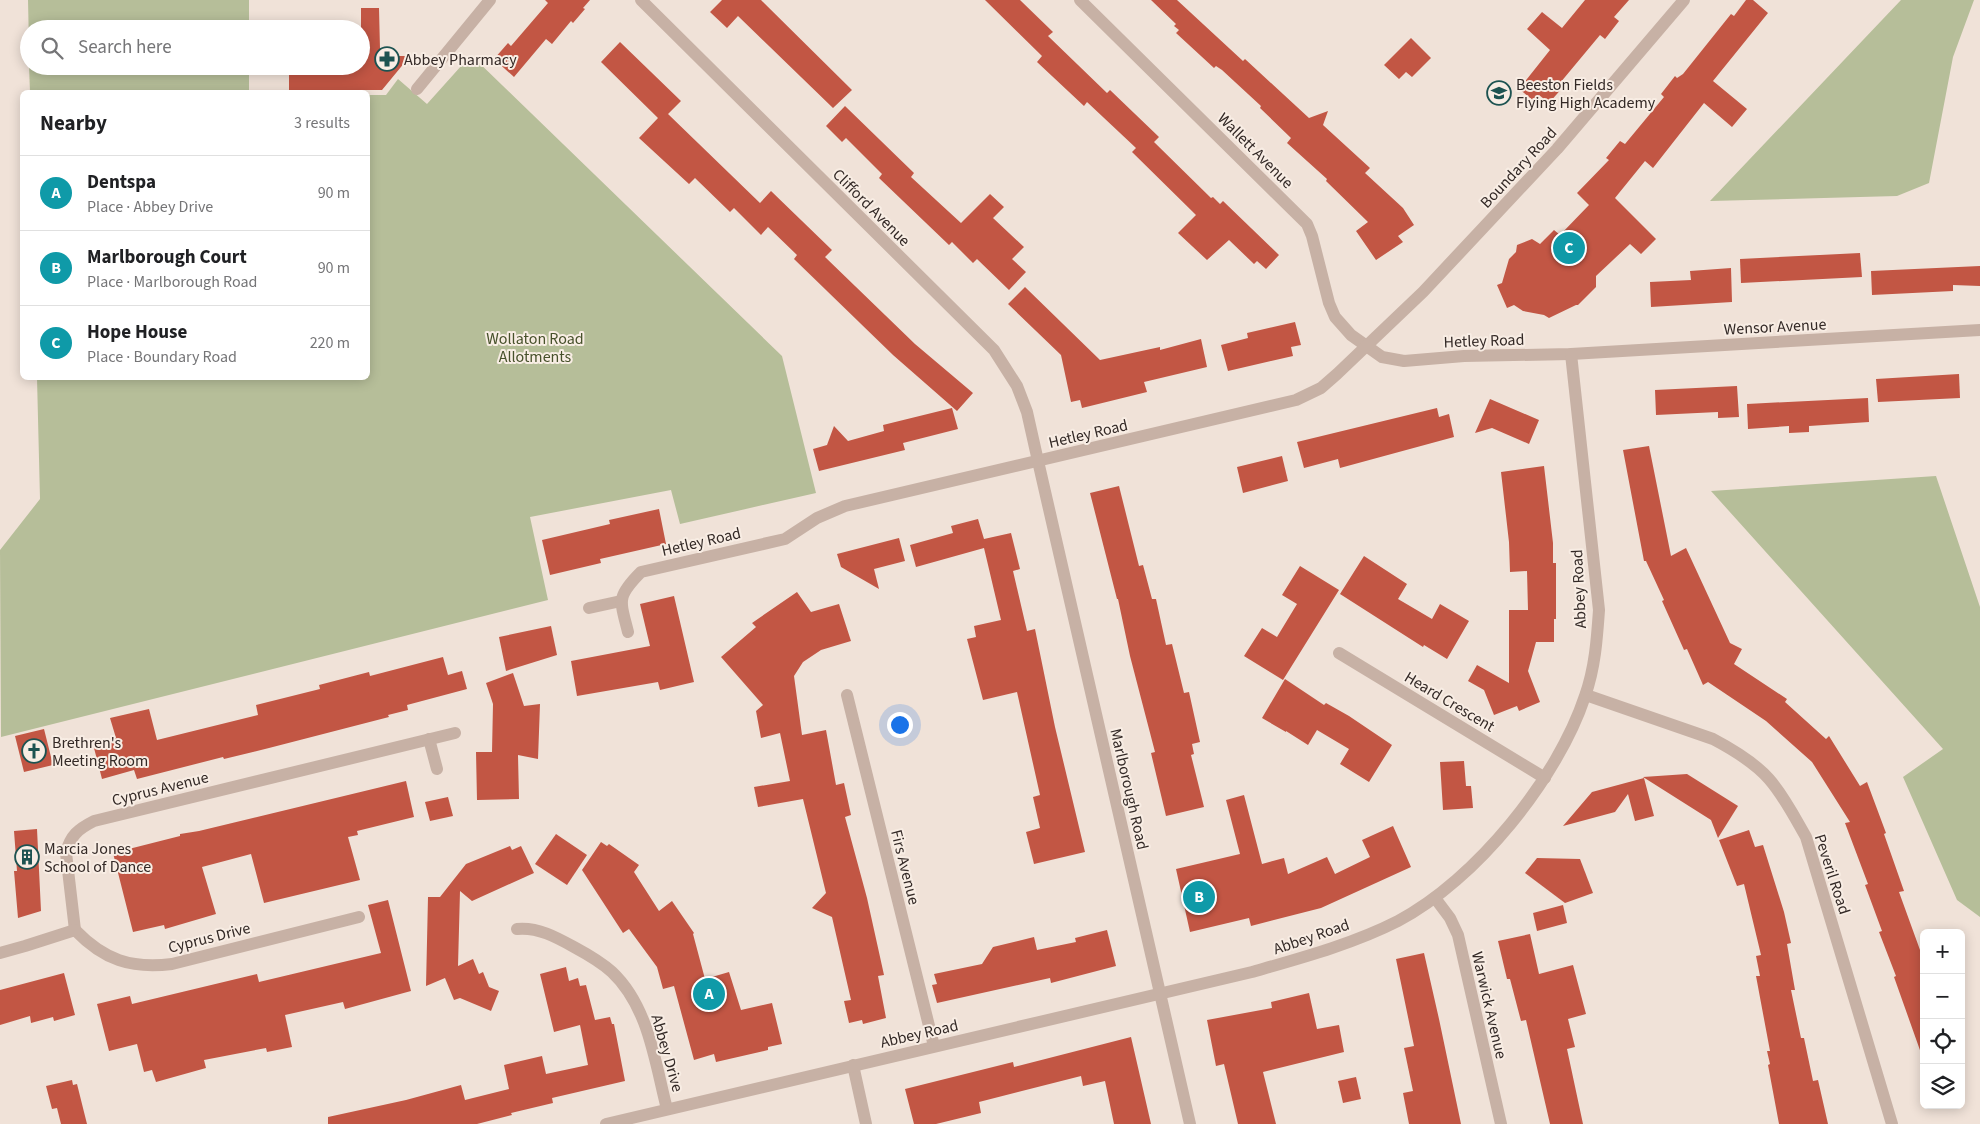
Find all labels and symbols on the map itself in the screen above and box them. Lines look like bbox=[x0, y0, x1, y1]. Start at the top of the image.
pharmacy icon: Abbey Pharmacy bbox=[374, 46, 400, 72]
place label: Abbey Pharmacy bbox=[404, 49, 517, 71]
place label: Beeston Fields Flying High Academy bbox=[1516, 74, 1656, 114]
school or university icon: Beeston Fields Flying High Academy bbox=[1486, 80, 1512, 106]
street label: Wallett Avenue bbox=[1212, 108, 1298, 194]
street label: Boundary Road bbox=[1475, 122, 1562, 213]
street label: Clifford Avenue bbox=[828, 164, 915, 251]
pin: C bbox=[1553, 229, 1585, 267]
street label: Wensor Avenue bbox=[1723, 313, 1827, 341]
park label: Wollaton Road Allotments bbox=[486, 328, 584, 368]
street label: Hetley Road bbox=[1443, 329, 1525, 353]
street label: Hetley Road bbox=[1046, 414, 1130, 454]
street label: Hetley Road bbox=[659, 522, 743, 562]
street label: Abbey Road bbox=[1566, 549, 1592, 629]
street label: Heard Crescent bbox=[1400, 666, 1499, 738]
your location bbox=[887, 712, 913, 738]
street label: Marlborough Road bbox=[1104, 726, 1154, 852]
place label: Brethren's Meeting Room bbox=[52, 732, 148, 772]
church icon: Brethren's Meeting Room bbox=[21, 738, 47, 764]
street label: Cyprus Avenue bbox=[110, 766, 211, 812]
street label: Firs Avenue bbox=[885, 827, 925, 907]
street label: Peveril Road bbox=[1809, 831, 1855, 917]
place label: Marcia Jones School of Dance bbox=[44, 838, 151, 878]
building icon: Marcia Jones School of Dance bbox=[14, 844, 40, 870]
pin: B bbox=[1183, 878, 1215, 916]
street label: Abbey Road bbox=[1270, 914, 1352, 960]
street label: Cyprus Drive bbox=[166, 917, 253, 959]
street label: Warwick Avenue bbox=[1466, 949, 1512, 1061]
pin: A bbox=[693, 975, 725, 1013]
street label: Abbey Drive bbox=[645, 1012, 689, 1095]
street label: Abbey Road bbox=[878, 1014, 960, 1054]

